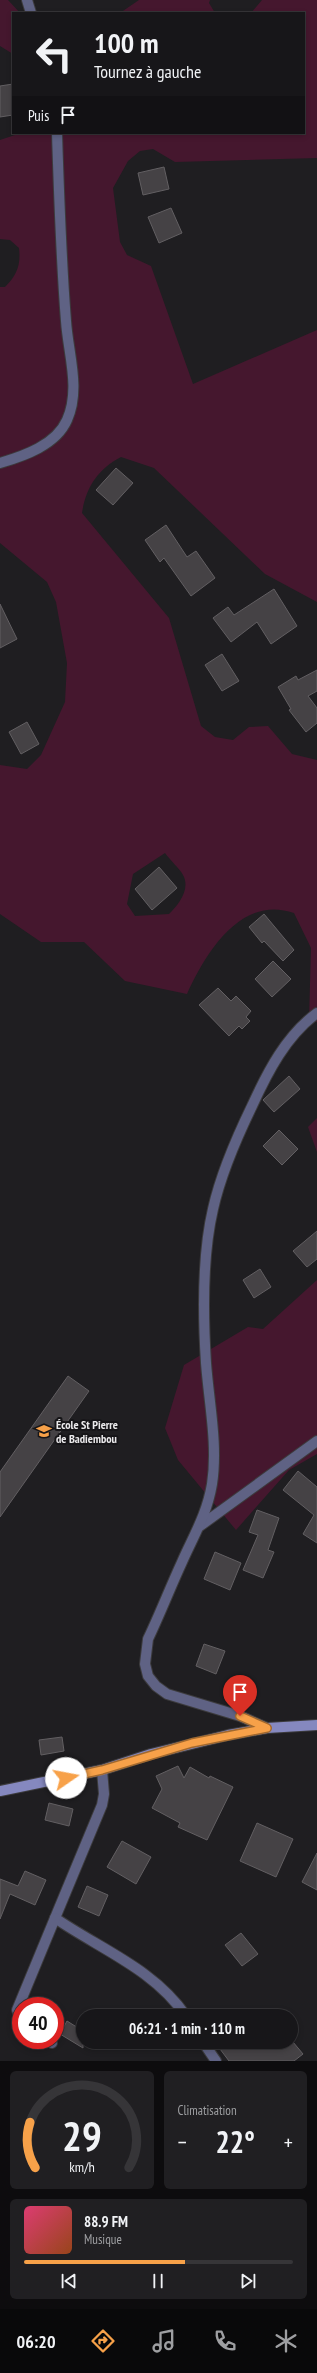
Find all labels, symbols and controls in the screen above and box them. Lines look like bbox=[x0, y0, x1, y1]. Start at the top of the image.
text: 100 m bbox=[94, 24, 158, 61]
icon: left bbox=[28, 28, 80, 80]
text: Tournez à gauche bbox=[94, 60, 201, 83]
icon: arrive bbox=[57, 104, 79, 126]
text: Puis bbox=[28, 106, 49, 125]
place label: École St Pierre de Badiembou bbox=[56, 1417, 118, 1446]
school or university icon: École St Pierre de Badiembou bbox=[35, 1422, 53, 1440]
pin bbox=[223, 1675, 257, 1716]
icon: arrive bbox=[229, 1681, 251, 1703]
position arrow bbox=[45, 1757, 87, 1799]
speed limit sign: 40 bbox=[12, 1997, 64, 2049]
text: 06:21 · 1 min · 110 m bbox=[129, 2019, 245, 2038]
text: Climatisation bbox=[178, 2102, 237, 2119]
text: 29 bbox=[62, 2109, 102, 2162]
text: 22° bbox=[215, 2122, 255, 2161]
text: − bbox=[178, 2128, 187, 2156]
text: + bbox=[284, 2128, 293, 2156]
text: km/h bbox=[69, 2157, 94, 2176]
text: 88.9 FM bbox=[84, 2212, 128, 2231]
text: Musique bbox=[84, 2231, 122, 2248]
icon: previous bbox=[58, 2270, 80, 2292]
icon: pause bbox=[147, 2270, 169, 2292]
icon: next bbox=[237, 2270, 259, 2292]
icon: directions bbox=[89, 2327, 117, 2355]
icon: music bbox=[150, 2327, 178, 2355]
icon: phone bbox=[211, 2327, 239, 2355]
icon: climate bbox=[272, 2327, 300, 2355]
text: 06:20 bbox=[17, 2330, 56, 2353]

